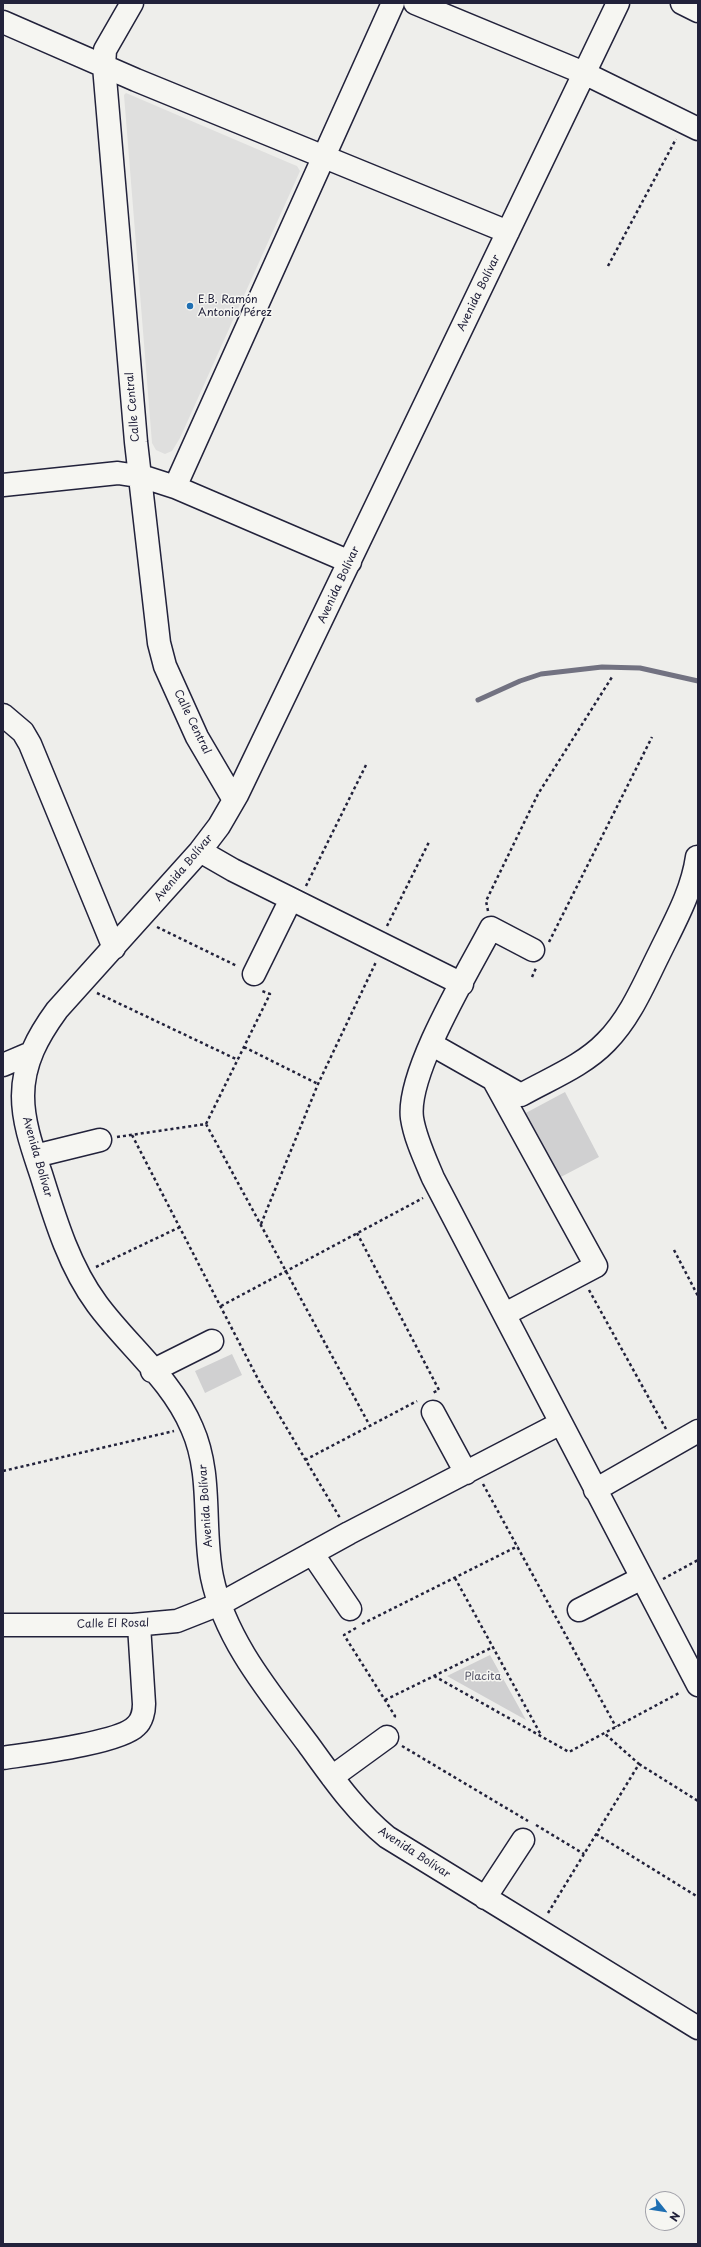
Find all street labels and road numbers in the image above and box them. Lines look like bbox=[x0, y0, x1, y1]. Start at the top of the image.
street label: Avenida Bolívar bbox=[455, 253, 503, 333]
street label: Calle Central bbox=[123, 371, 143, 443]
street label: Avenida Bolívar bbox=[315, 544, 363, 626]
street label: Calle Central bbox=[171, 688, 213, 756]
street label: Avenida Bolívar bbox=[152, 832, 216, 904]
street label: Avenida Bolívar bbox=[19, 1115, 55, 1199]
street label: Avenida Bolívar bbox=[197, 1464, 215, 1548]
street label: Calle El Rosal bbox=[77, 1617, 149, 1631]
street label: Avenida Bolívar bbox=[375, 1825, 453, 1881]

